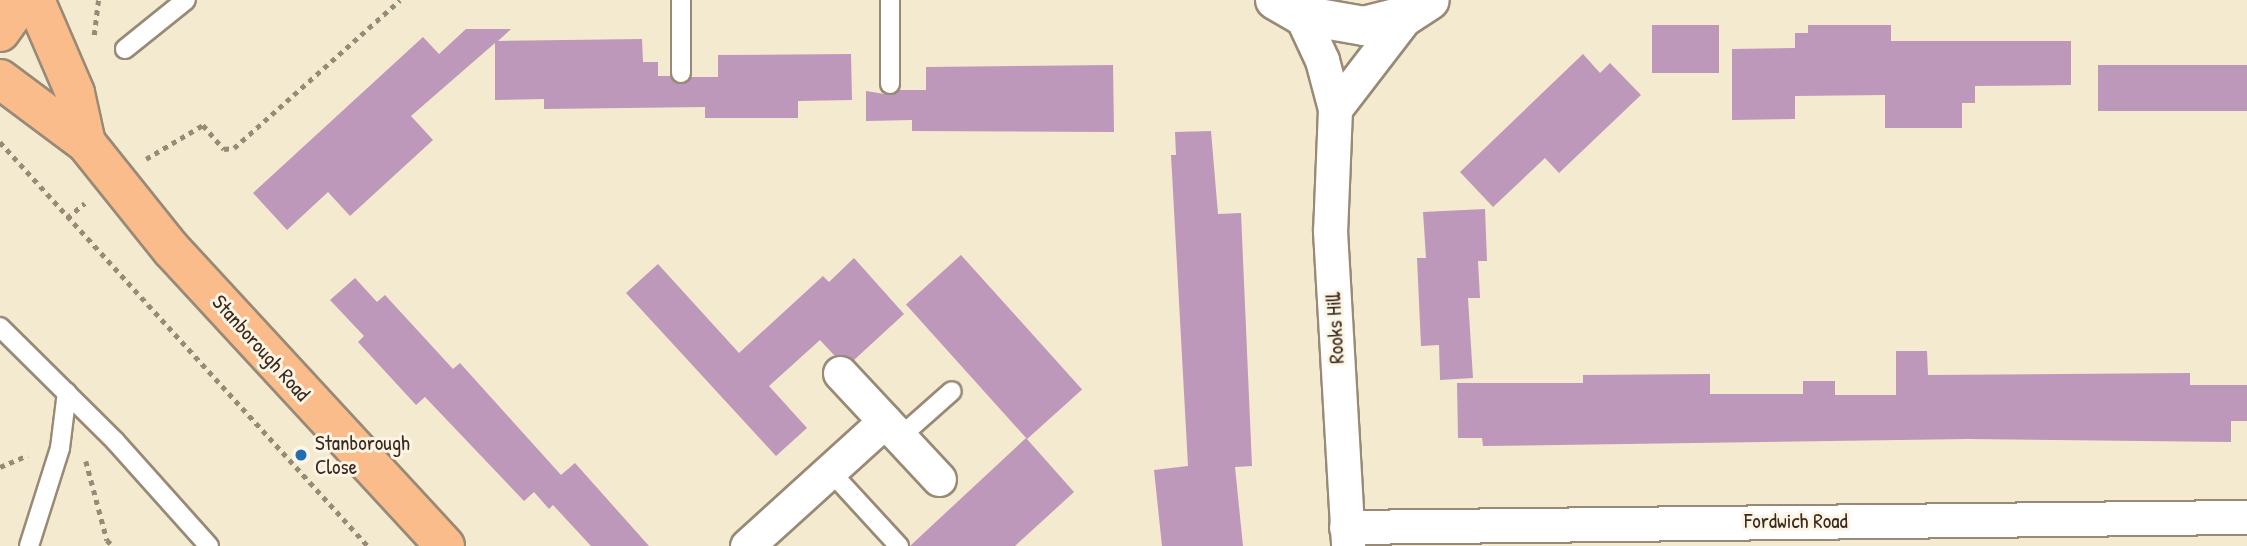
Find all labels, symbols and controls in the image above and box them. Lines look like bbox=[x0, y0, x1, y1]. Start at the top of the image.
street label: Stanborough Road bbox=[207, 290, 315, 406]
street label: Rooks Hill bbox=[1321, 292, 1349, 364]
place label: Stanborough Close bbox=[315, 430, 410, 480]
marker: Stanborough Close bbox=[293, 447, 309, 463]
street label: Fordwich Road bbox=[1744, 508, 1848, 534]

